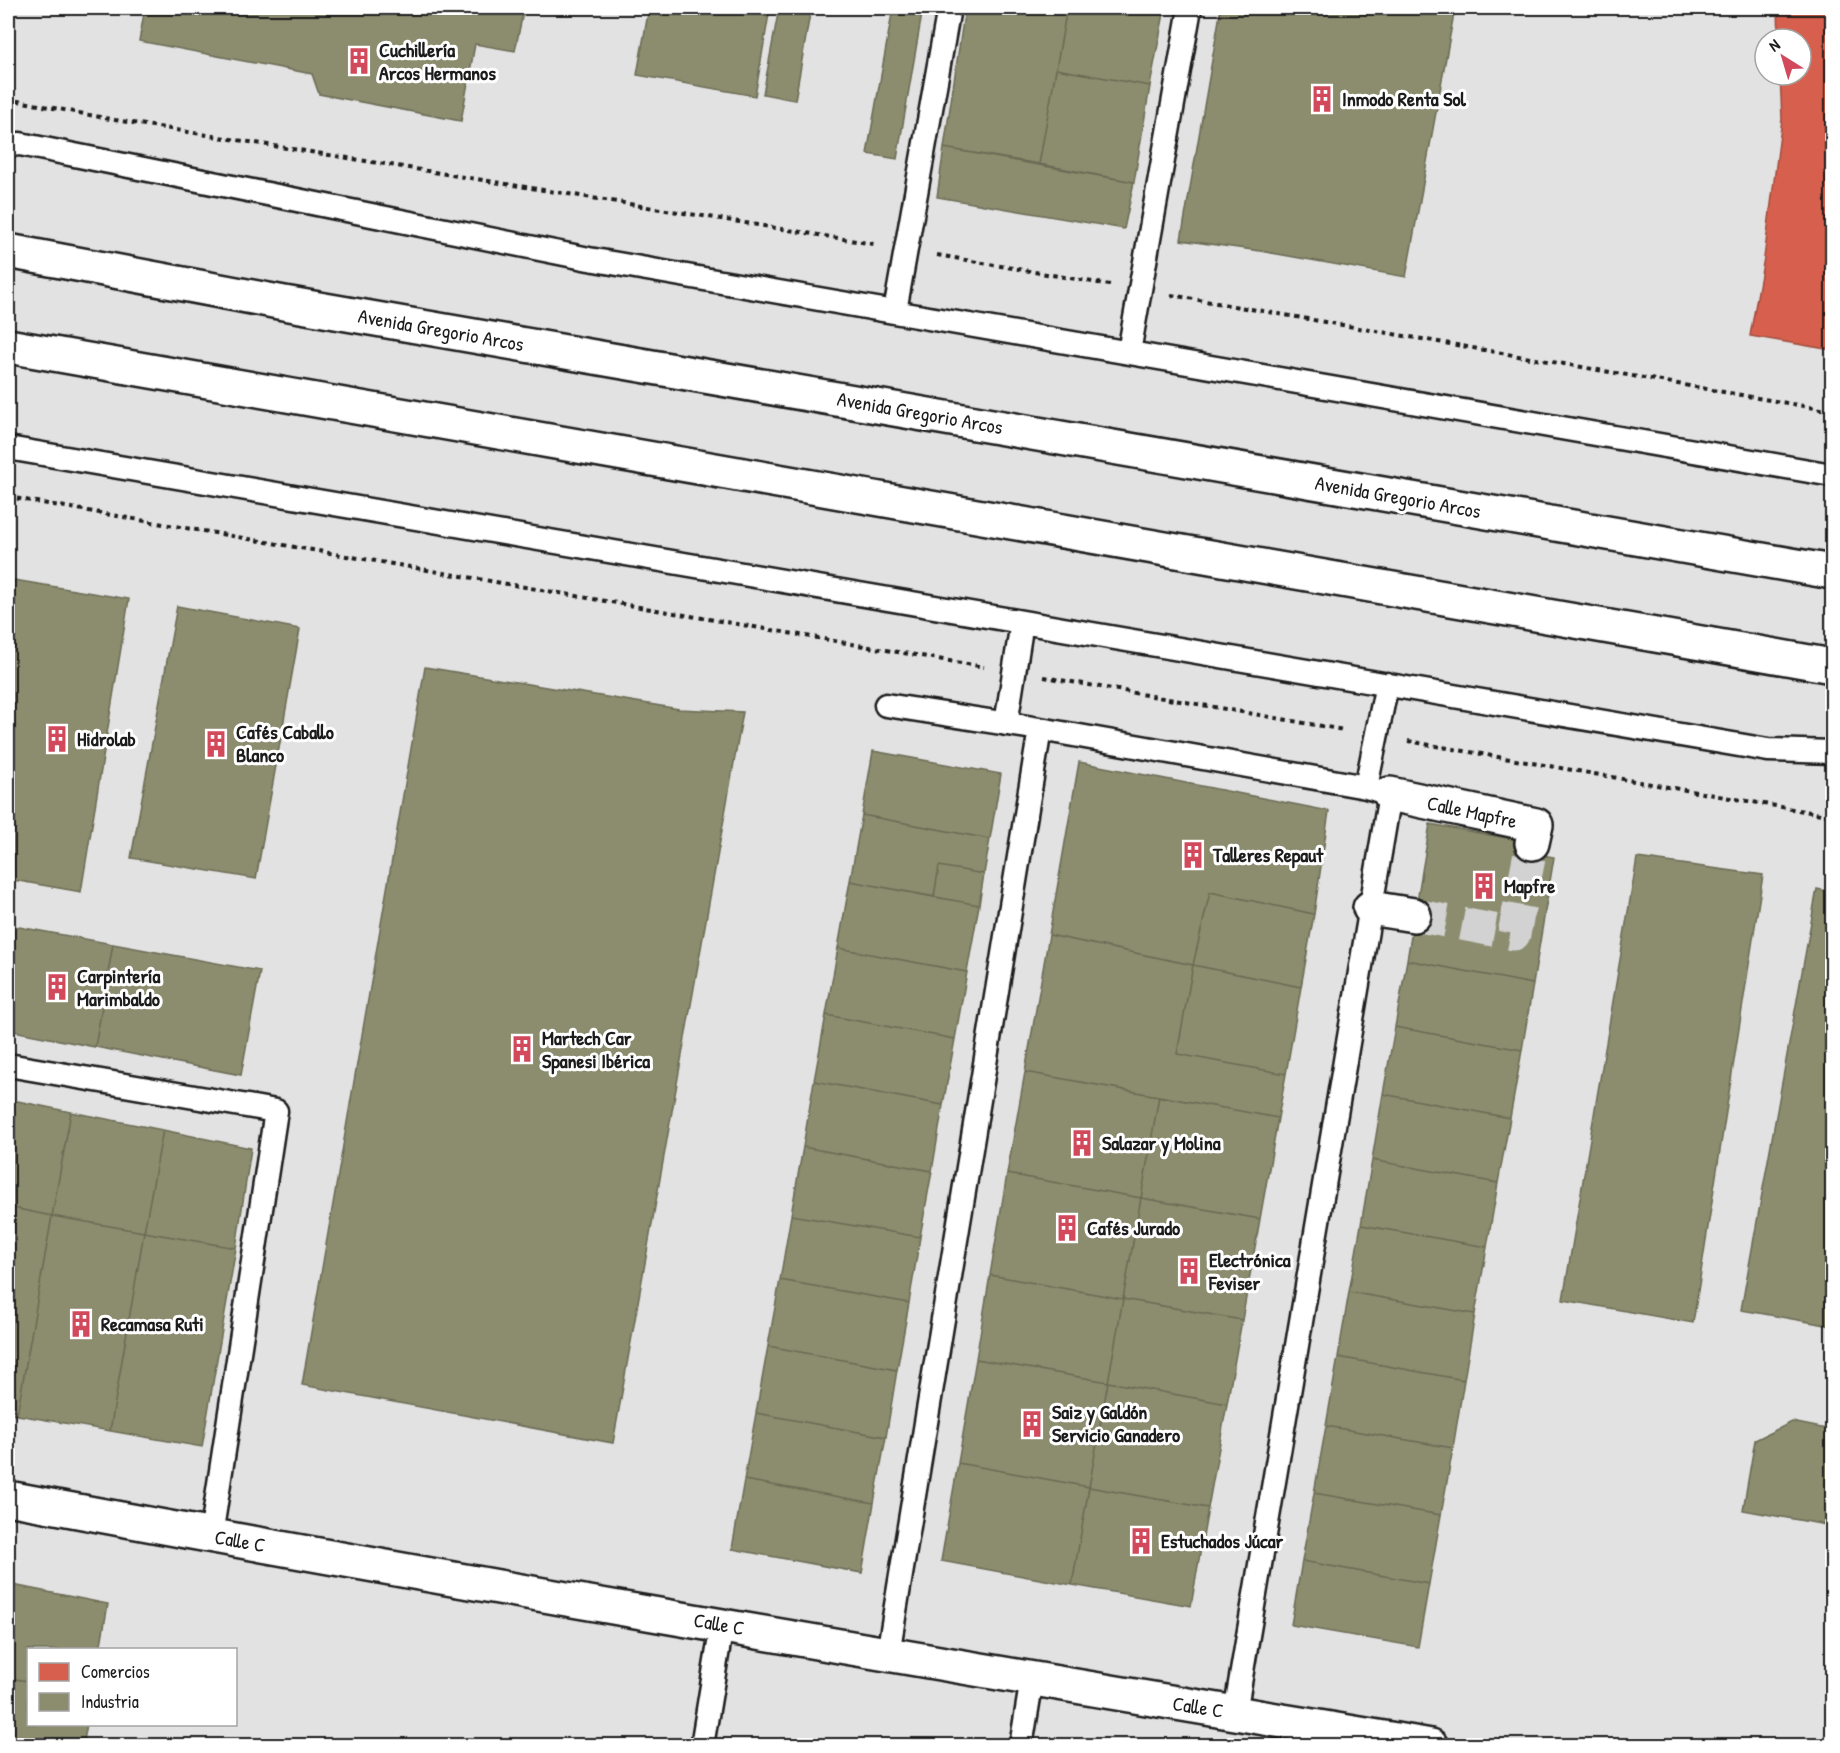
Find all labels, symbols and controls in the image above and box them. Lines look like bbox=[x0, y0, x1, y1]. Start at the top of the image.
north arrow bbox=[1753, 27, 1813, 87]
text: N bbox=[1764, 33, 1784, 56]
place label: Cuchillería Arcos Hermanos bbox=[379, 36, 496, 86]
building icon: Cuchillería Arcos Hermanos bbox=[344, 46, 374, 76]
building icon: Inmodo Renta Sol bbox=[1307, 84, 1337, 114]
place label: Inmodo Renta Sol bbox=[1342, 85, 1466, 112]
street label: Avenida Gregorio Arcos bbox=[356, 302, 526, 357]
street label: Avenida Gregorio Arcos bbox=[835, 385, 1005, 440]
street label: Avenida Gregorio Arcos bbox=[1313, 469, 1483, 524]
place label: Cafés Caballo Blanco bbox=[236, 718, 334, 768]
building icon: Hidrolab bbox=[42, 724, 72, 754]
place label: Hidrolab bbox=[77, 725, 136, 752]
building icon: Cafés Caballo Blanco bbox=[201, 729, 231, 759]
street label: Calle Mapfre bbox=[1425, 789, 1520, 834]
building icon: Talleres Repaut bbox=[1178, 840, 1208, 870]
place label: Talleres Repaut bbox=[1212, 841, 1324, 869]
building icon: Mapfre bbox=[1469, 871, 1499, 901]
place label: Mapfre bbox=[1504, 872, 1555, 900]
place label: Carpintería Marimbaldo bbox=[77, 962, 161, 1012]
building icon: Carpintería Marimbaldo bbox=[42, 972, 72, 1002]
place label: Martech Car Spanesi Ibérica bbox=[542, 1024, 650, 1075]
building icon: Martech Car Spanesi Ibérica bbox=[507, 1034, 537, 1064]
building icon: Salazar y Molina bbox=[1067, 1128, 1097, 1158]
place label: Salazar y Molina bbox=[1102, 1129, 1221, 1157]
building icon: Cafés Jurado bbox=[1052, 1213, 1082, 1243]
place label: Cafés Jurado bbox=[1087, 1214, 1180, 1241]
place label: Electrónica Feviser bbox=[1208, 1246, 1291, 1296]
building icon: Electrónica Feviser bbox=[1174, 1256, 1204, 1286]
building icon: Recamasa Ruti bbox=[66, 1309, 96, 1339]
place label: Recamasa Ruti bbox=[101, 1310, 204, 1337]
place label: Saiz y Galdón Servicio Ganadero bbox=[1052, 1398, 1180, 1448]
building icon: Saiz y Galdón Servicio Ganadero bbox=[1017, 1409, 1047, 1439]
street label: Calle C bbox=[213, 1523, 268, 1558]
building icon: Estuchados Júcar bbox=[1126, 1526, 1156, 1556]
place label: Estuchados Júcar bbox=[1161, 1527, 1284, 1554]
street label: Calle C bbox=[692, 1606, 747, 1641]
legend bbox=[27, 1648, 237, 1726]
text: Comercios bbox=[81, 1659, 150, 1684]
text: Industria bbox=[81, 1689, 139, 1714]
street label: Calle C bbox=[1171, 1689, 1225, 1724]

